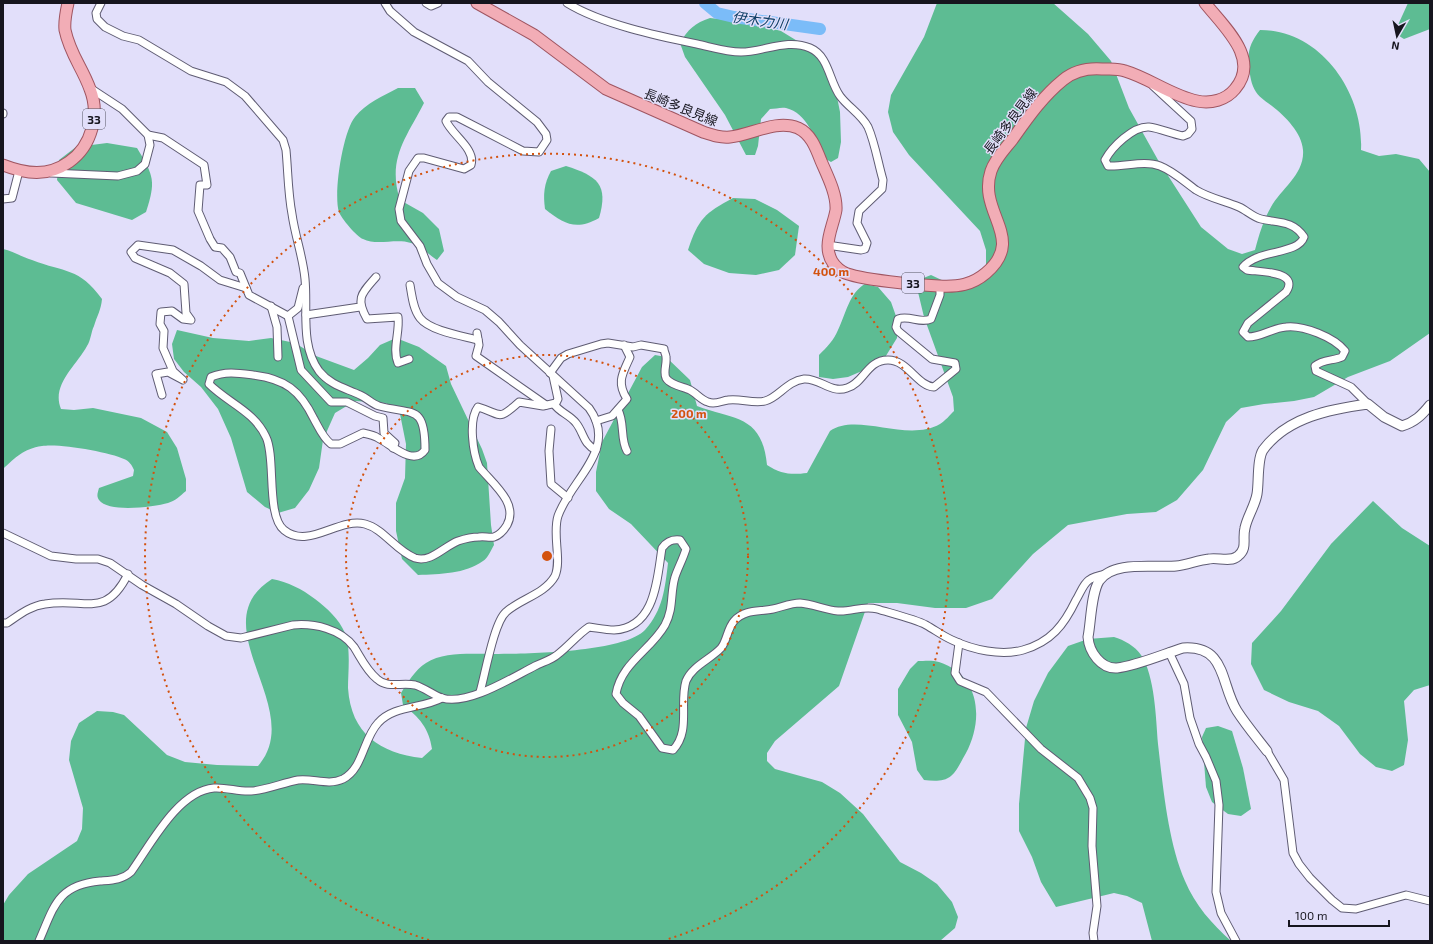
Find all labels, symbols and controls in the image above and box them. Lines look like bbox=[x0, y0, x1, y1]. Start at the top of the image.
water label: 伊木力川 bbox=[731, 8, 791, 33]
north arrow bbox=[1377, 16, 1417, 56]
text: N bbox=[1390, 39, 1400, 53]
street label: 長崎多良見線 bbox=[642, 85, 720, 129]
street label: 長崎多良見線 bbox=[980, 85, 1040, 157]
road number: 33 bbox=[83, 109, 105, 129]
text: 400 m bbox=[813, 264, 849, 278]
road number: 33 bbox=[902, 273, 924, 293]
text: 200 m bbox=[671, 406, 707, 420]
centre of rings bbox=[540, 549, 554, 563]
scale bar bbox=[1289, 902, 1389, 928]
text: 100 m bbox=[1295, 908, 1327, 922]

